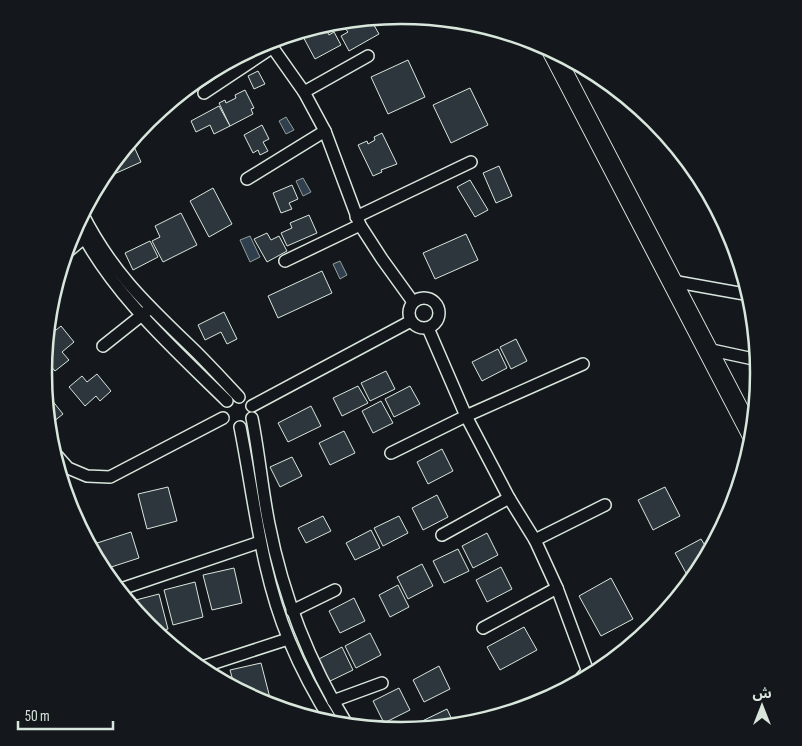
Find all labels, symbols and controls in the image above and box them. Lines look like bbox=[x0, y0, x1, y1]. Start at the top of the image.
north arrow bbox=[737, 681, 787, 731]
text: ش bbox=[752, 685, 772, 702]
scale bar bbox=[18, 698, 112, 730]
text: 50 m bbox=[25, 707, 50, 726]

